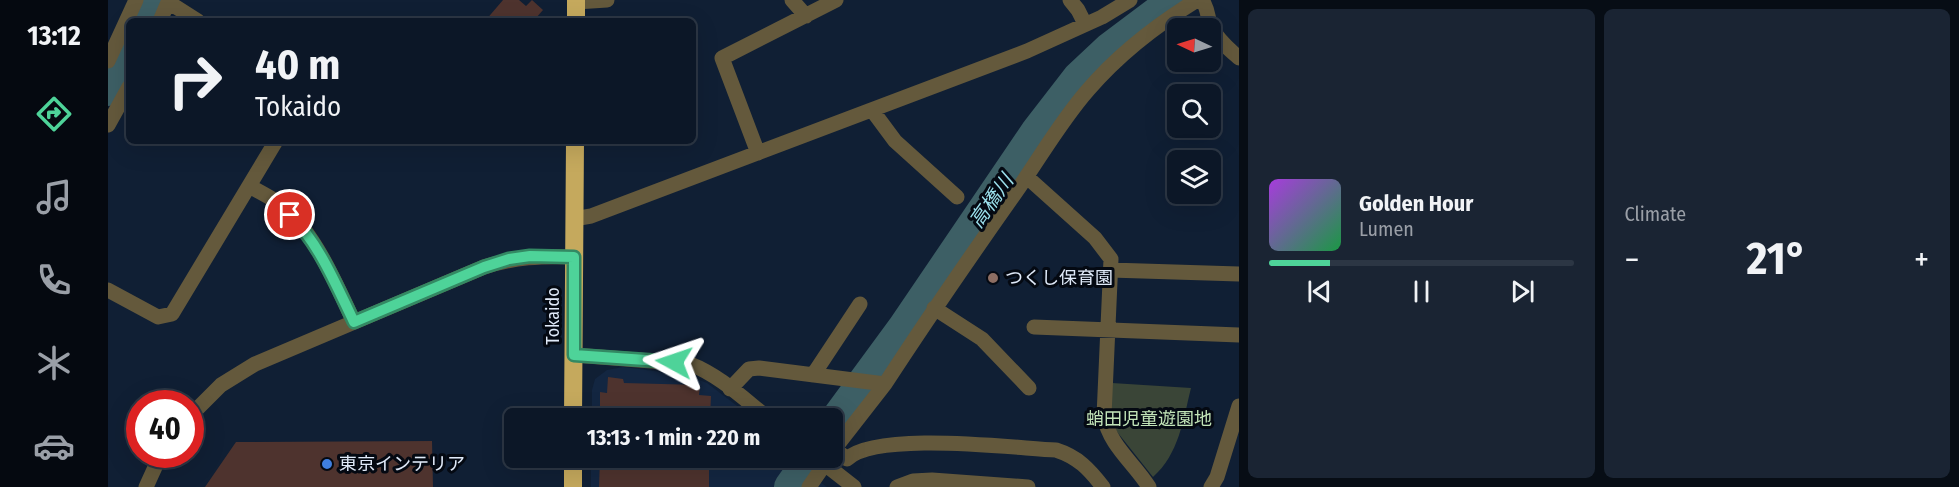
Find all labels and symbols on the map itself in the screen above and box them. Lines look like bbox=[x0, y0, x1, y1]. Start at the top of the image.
north arrow bbox=[1167, 18, 1221, 72]
water label: 高橋川 bbox=[964, 168, 1019, 232]
pin bbox=[264, 189, 315, 240]
place label: つくし保育園 bbox=[1005, 267, 1113, 289]
marker: つくし保育園 bbox=[986, 271, 1000, 285]
street label: Tokaido bbox=[542, 287, 564, 345]
position arrow bbox=[642, 330, 706, 394]
speed limit sign: 40 bbox=[126, 390, 204, 468]
park label: 蛸田児童遊園地 bbox=[1086, 408, 1212, 430]
place label: 東京インテリア bbox=[339, 453, 465, 475]
marker: 東京インテリア bbox=[320, 457, 334, 471]

